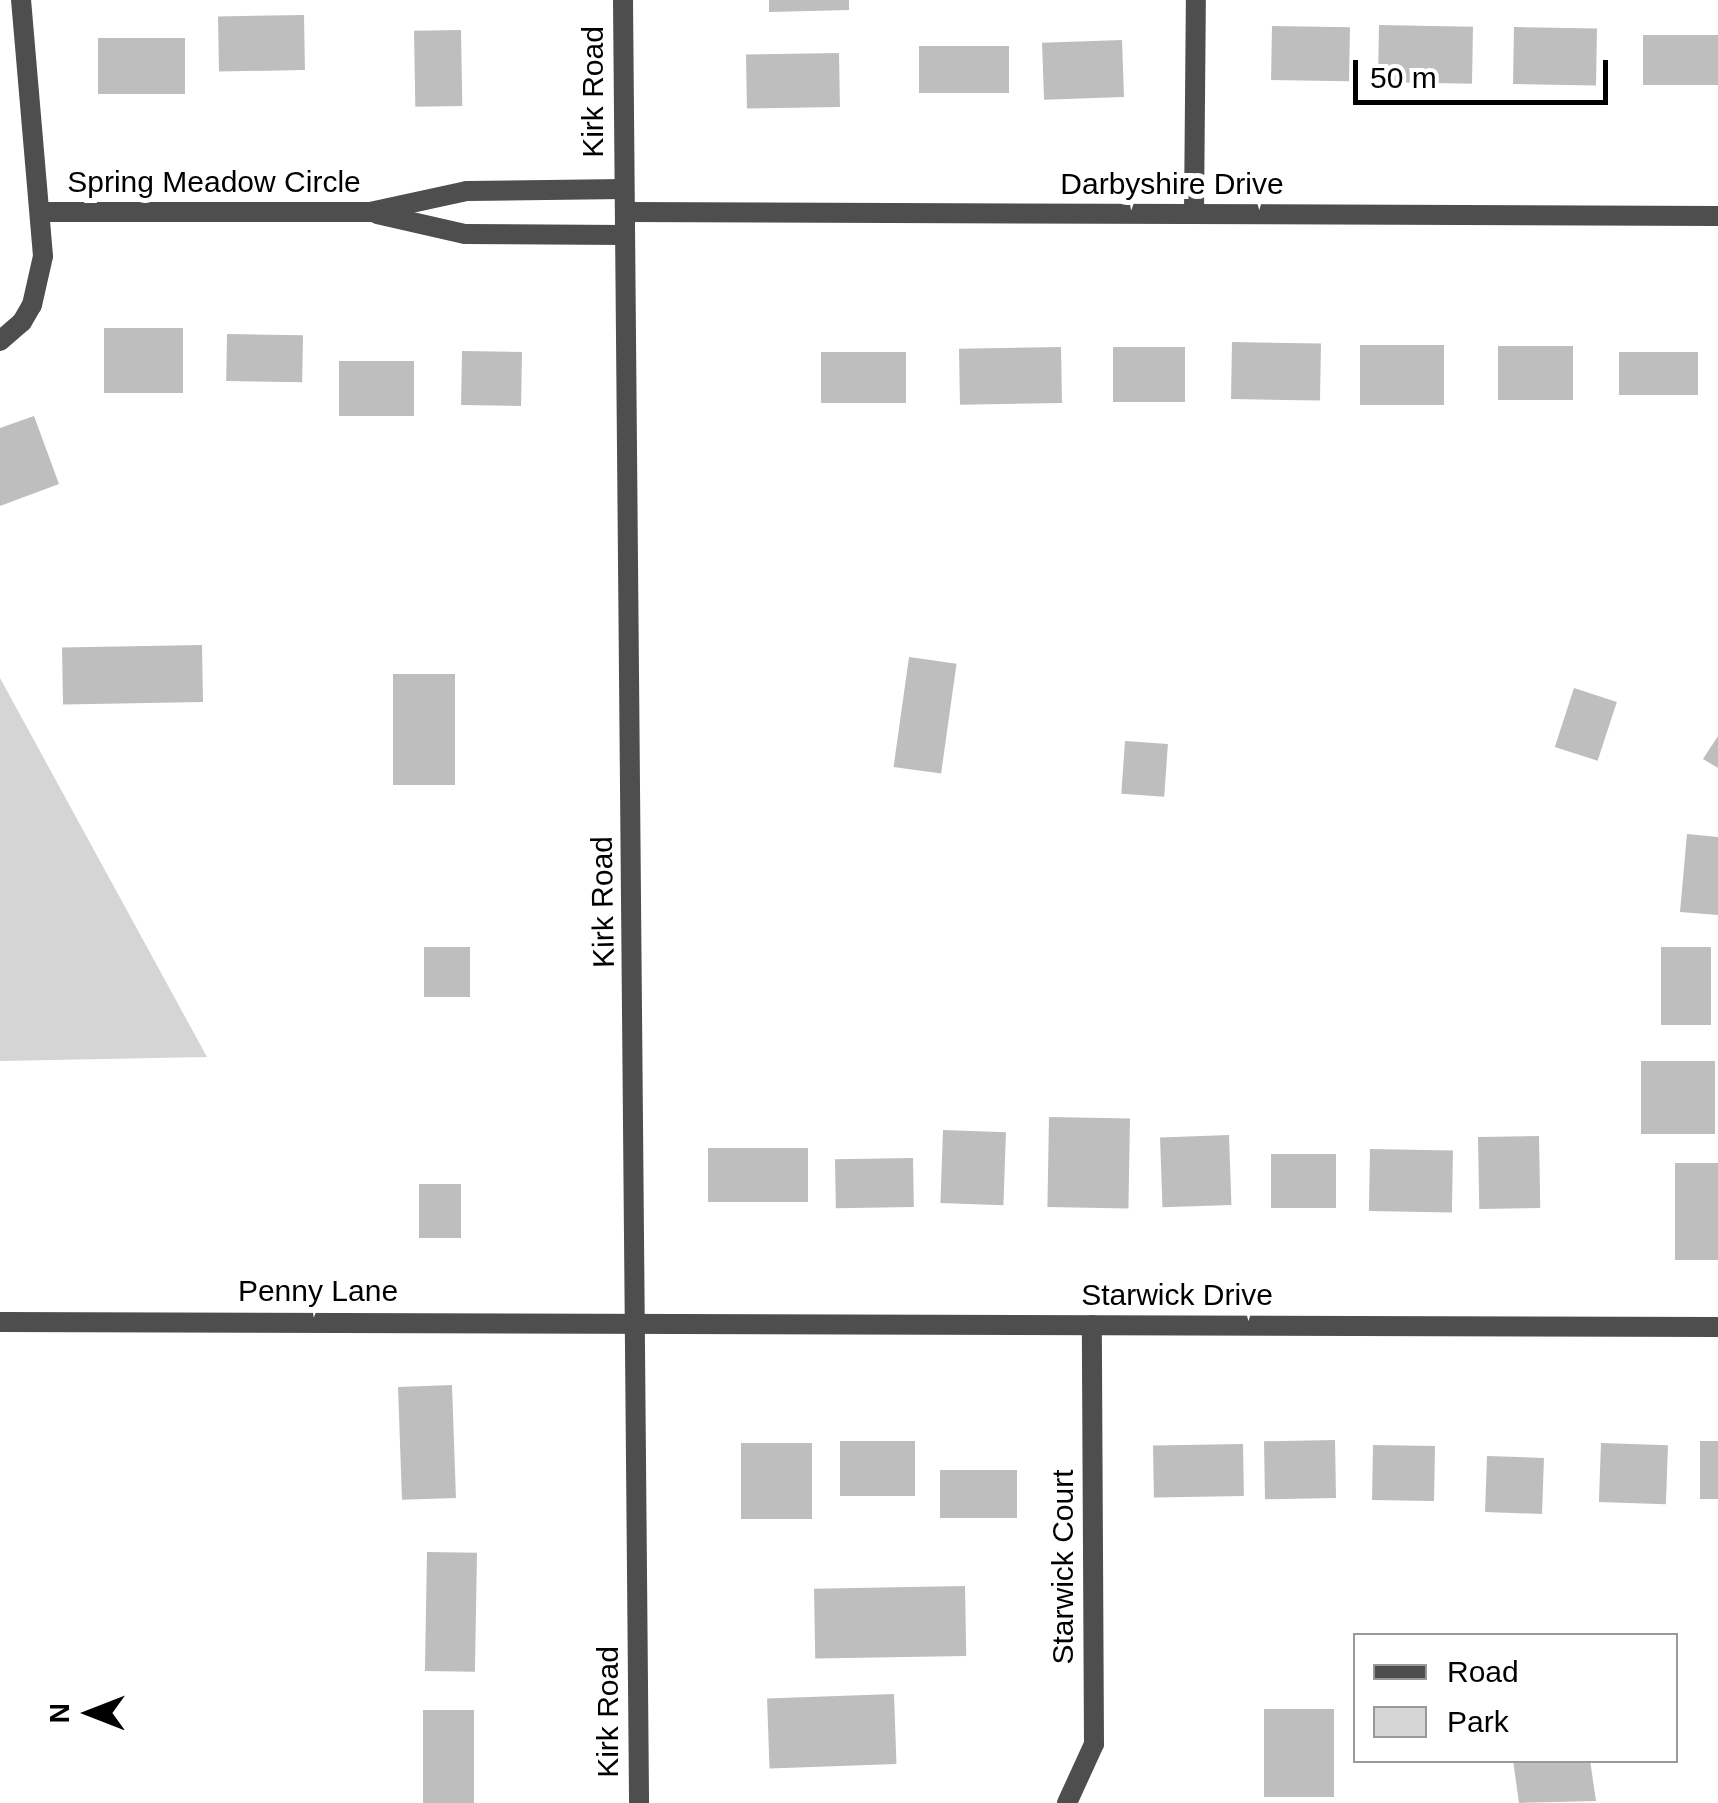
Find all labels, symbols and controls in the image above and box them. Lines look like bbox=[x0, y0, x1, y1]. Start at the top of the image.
street label: Kirk Road bbox=[575, 26, 611, 158]
scale bar bbox=[1358, 40, 1613, 102]
text: 50 m bbox=[1370, 61, 1437, 94]
street label: Spring Meadow Circle bbox=[67, 164, 361, 200]
street label: Darbyshire Drive bbox=[1060, 166, 1284, 202]
street label: Kirk Road bbox=[584, 836, 622, 968]
street label: Penny Lane bbox=[238, 1273, 398, 1309]
street label: Starwick Drive bbox=[1081, 1277, 1273, 1313]
street label: Starwick Court bbox=[1045, 1469, 1081, 1665]
legend bbox=[1353, 1633, 1678, 1763]
street label: Kirk Road bbox=[590, 1646, 626, 1778]
text: Road bbox=[1447, 1655, 1519, 1688]
north arrow bbox=[40, 1663, 140, 1763]
text: N bbox=[44, 1703, 75, 1723]
text: Park bbox=[1447, 1705, 1509, 1738]

